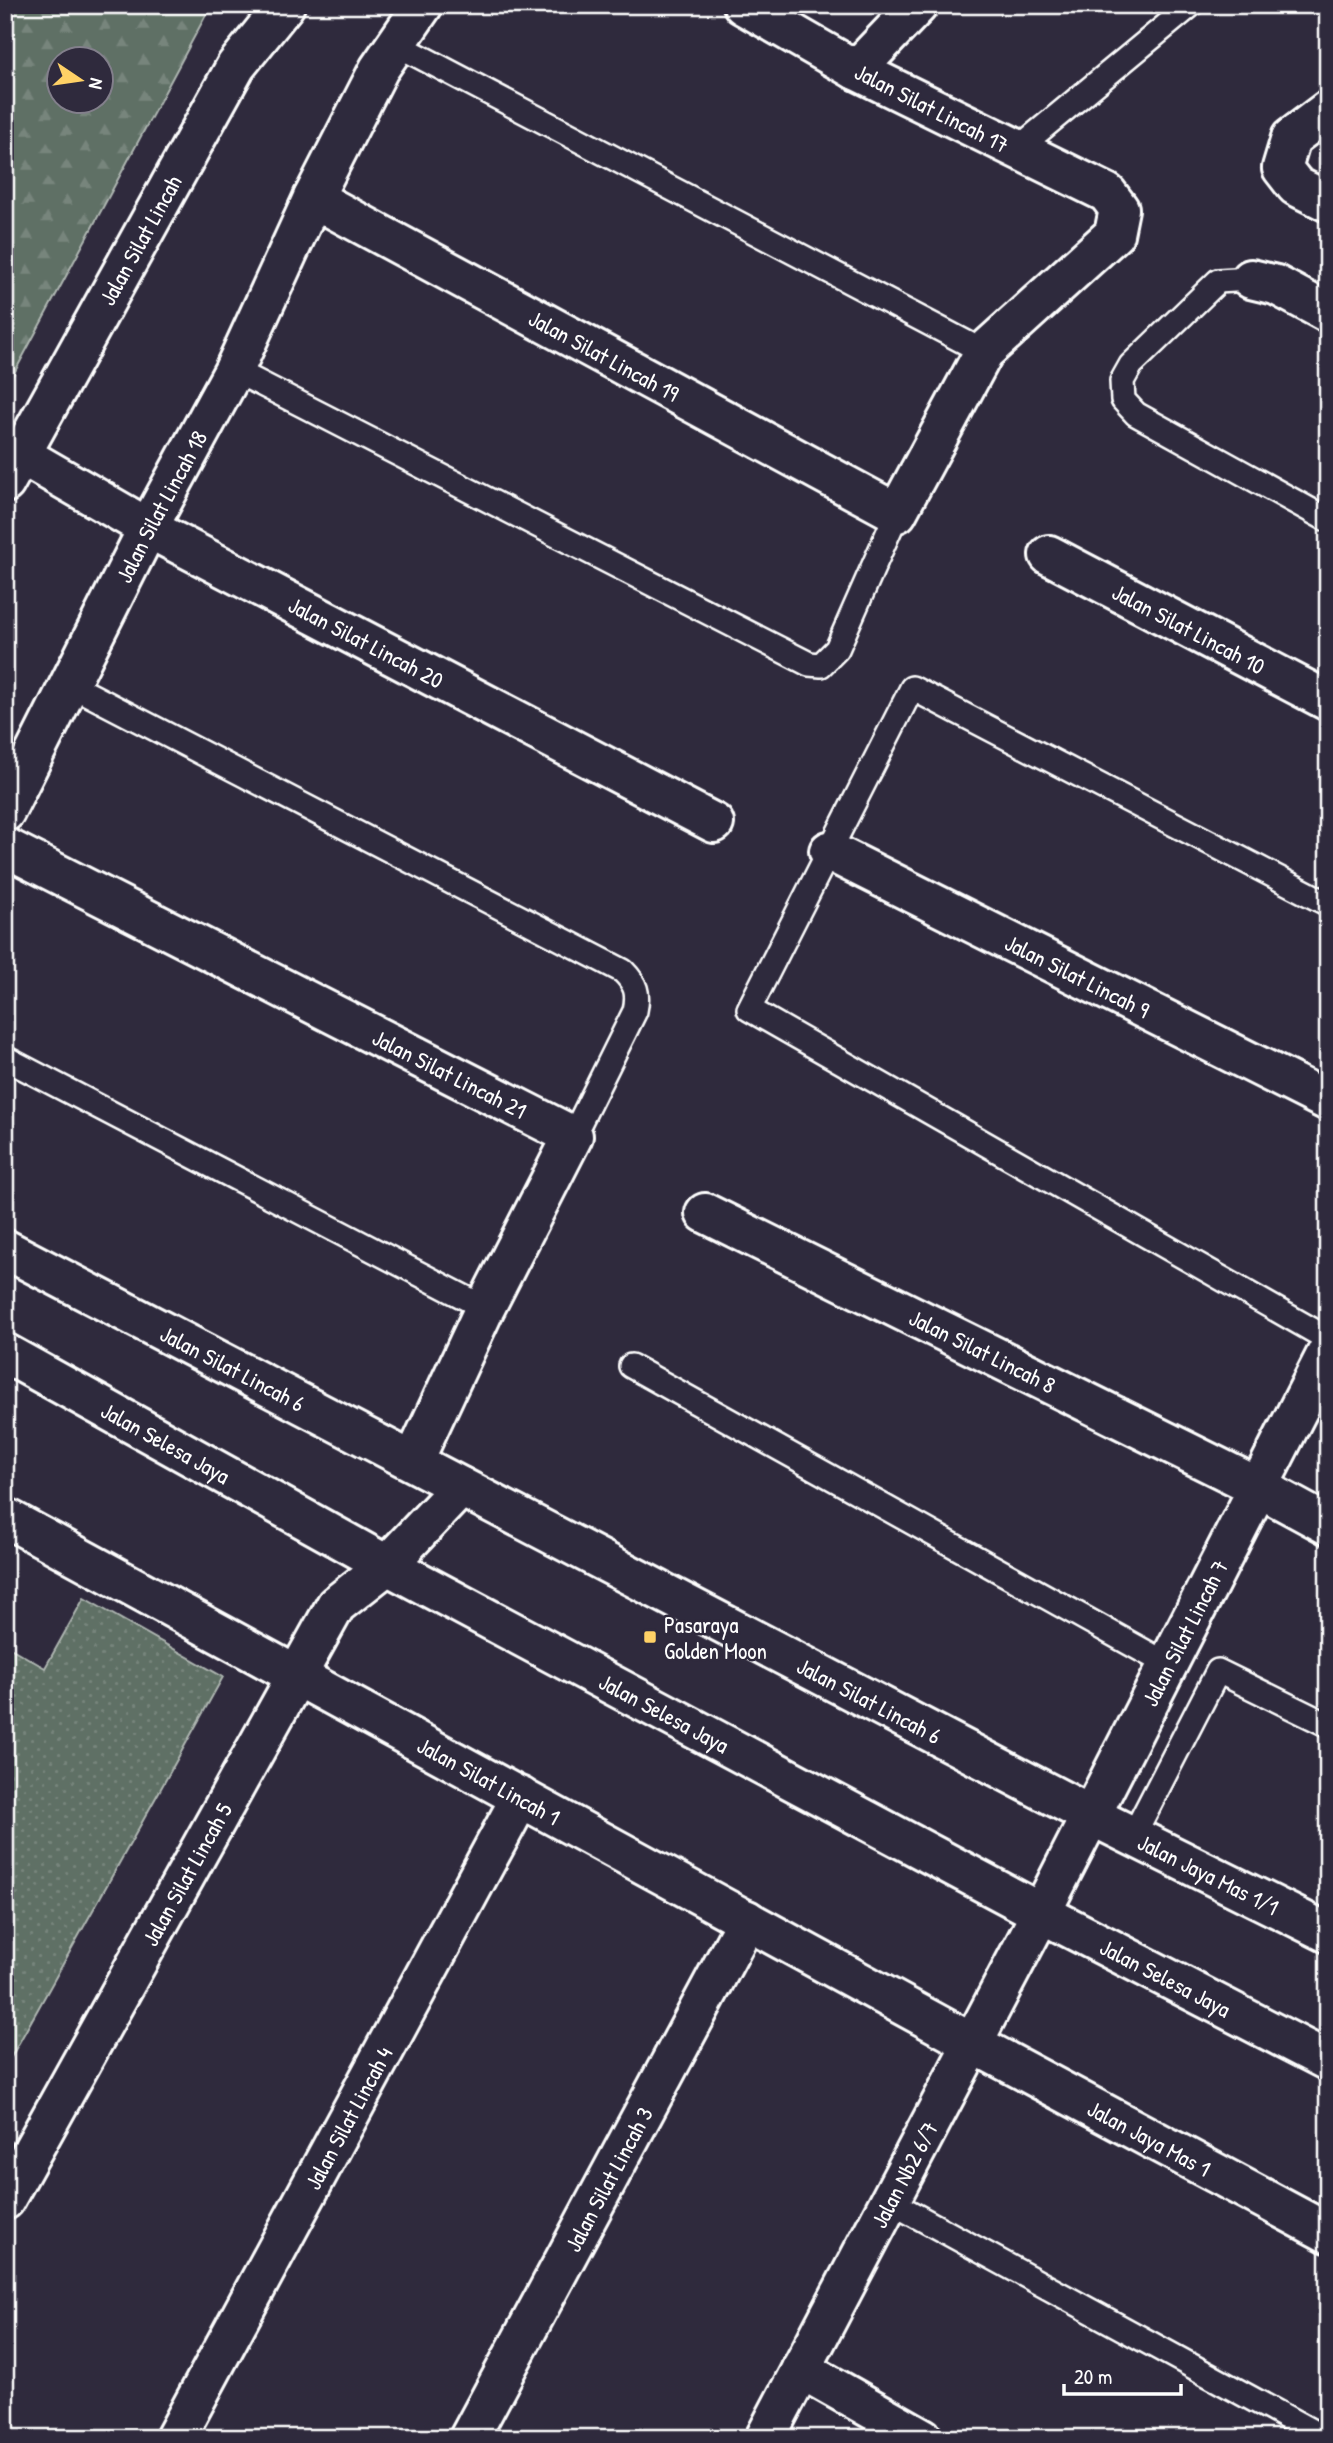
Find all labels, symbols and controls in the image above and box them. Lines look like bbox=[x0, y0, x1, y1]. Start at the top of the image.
north arrow bbox=[46, 46, 116, 116]
street label: Jalan Silat Lincah 17 bbox=[850, 56, 1014, 160]
text: N bbox=[83, 76, 110, 92]
street label: Jalan Silat Lincah bbox=[91, 169, 188, 310]
street label: Jalan Silat Lincah 19 bbox=[524, 302, 685, 408]
street label: Jalan Silat Lincah 18 bbox=[108, 425, 214, 588]
street label: Jalan Silat Lincah 10 bbox=[1107, 576, 1271, 681]
street label: Jalan Silat Lincah 20 bbox=[283, 589, 449, 695]
street label: Jalan Silat Lincah 9 bbox=[1000, 926, 1155, 1025]
street label: Jalan Silat Lincah 21 bbox=[368, 1021, 532, 1125]
street label: Jalan Silat Lincah 8 bbox=[904, 1301, 1061, 1400]
street label: Jalan Silat Lincah 6 bbox=[155, 1317, 310, 1418]
street label: Jalan Selesa Jaya bbox=[96, 1394, 236, 1491]
street label: Jalan Silat Lincah 7 bbox=[1134, 1554, 1235, 1711]
place label: Pasaraya Golden Moon bbox=[664, 1609, 767, 1666]
marker: Pasaraya Golden Moon bbox=[642, 1629, 658, 1645]
street label: Jalan Silat Lincah 6 bbox=[792, 1649, 947, 1750]
street label: Jalan Selesa Jaya bbox=[594, 1665, 735, 1760]
street label: Jalan Silat Lincah 1 bbox=[412, 1729, 566, 1832]
street label: Jalan Silat Lincah 5 bbox=[134, 1797, 239, 1951]
street label: Jalan Jaya Mas 1/1 bbox=[1133, 1826, 1284, 1922]
street label: Jalan Selesa Jaya bbox=[1095, 1931, 1236, 2024]
street label: Jalan Silat Lincah 4 bbox=[297, 2041, 399, 2195]
street label: Jalan Jaya Mas 1 bbox=[1083, 2092, 1216, 2183]
street label: Jalan Silat Lincah 3 bbox=[557, 2101, 659, 2257]
street label: Jalan Nb2 6/7 bbox=[863, 2115, 944, 2233]
scale bar bbox=[1064, 2352, 1181, 2396]
text: 20 m bbox=[1074, 2362, 1112, 2391]

